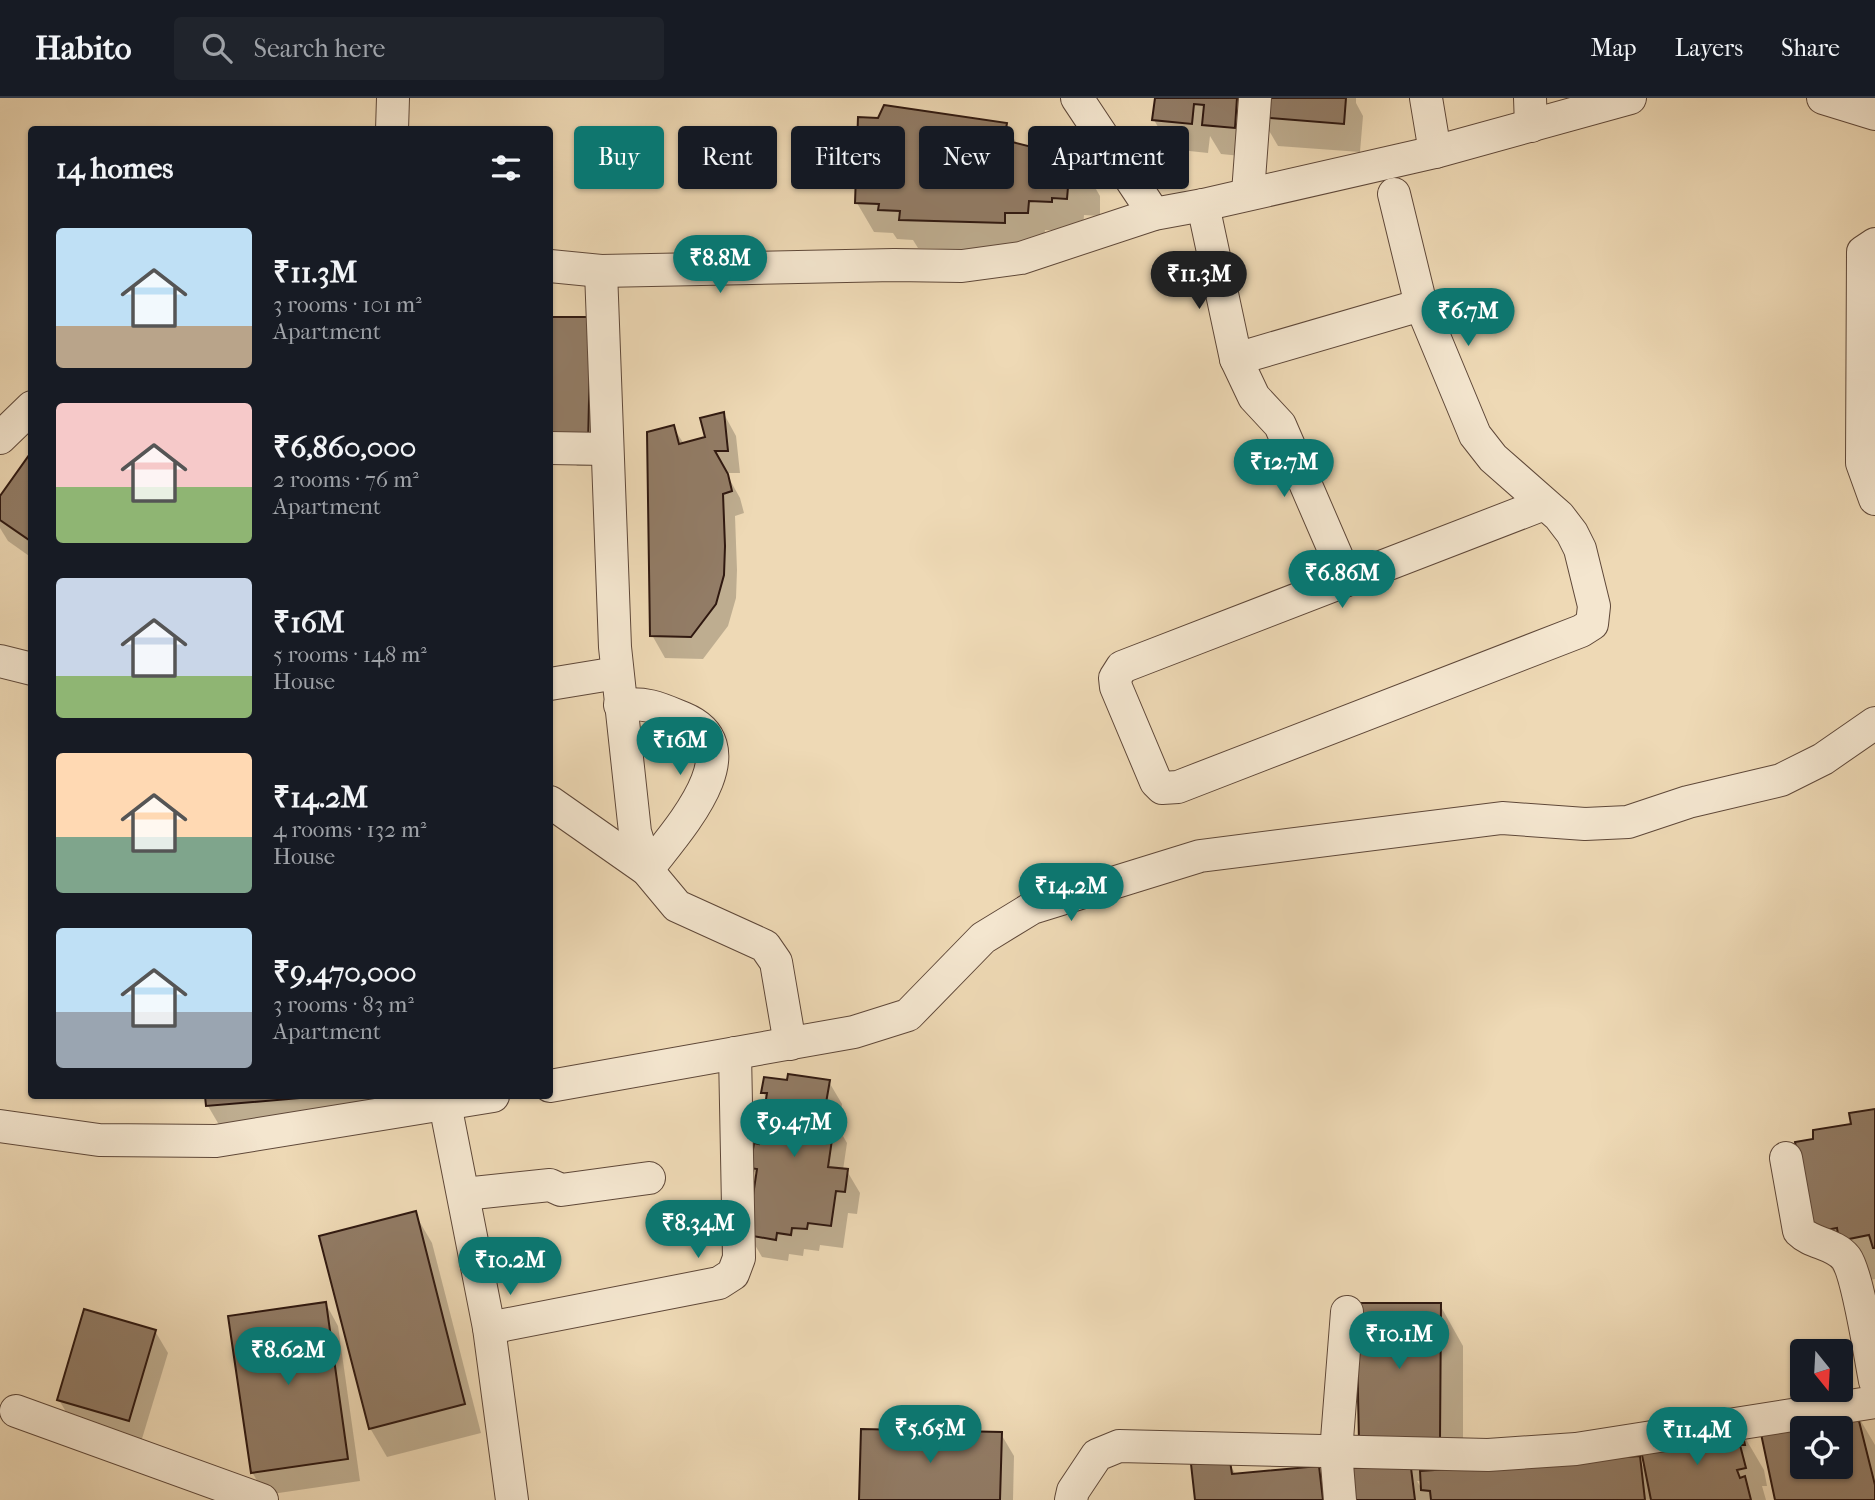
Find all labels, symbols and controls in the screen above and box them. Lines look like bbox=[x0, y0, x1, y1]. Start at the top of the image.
search box bbox=[174, 17, 664, 80]
text: Habito bbox=[35, 29, 132, 68]
icon: search bbox=[198, 29, 236, 67]
text: Search here bbox=[254, 33, 385, 64]
text: Map bbox=[1591, 34, 1637, 62]
text: Layers bbox=[1675, 34, 1743, 62]
text: Share bbox=[1781, 34, 1840, 62]
chip: Buy bbox=[574, 126, 664, 189]
chip: Rent bbox=[678, 126, 777, 189]
chip: Filters bbox=[791, 126, 905, 189]
chip: New bbox=[919, 126, 1014, 189]
chip: Apartment bbox=[1028, 126, 1189, 189]
icon: filters bbox=[487, 149, 525, 187]
text: 14 homes bbox=[56, 151, 173, 186]
pin: ₹8.8M bbox=[671, 236, 769, 295]
text: ₹8.8M bbox=[689, 244, 751, 271]
pin: ₹11.3M bbox=[1142, 252, 1256, 311]
text: ₹11.3M bbox=[273, 255, 357, 290]
icon: home bbox=[112, 256, 196, 340]
text: ₹11.3M bbox=[1167, 260, 1231, 287]
pin: ₹6.7M bbox=[1419, 288, 1517, 348]
text: 3 rooms · 101 m² bbox=[273, 291, 422, 318]
text: ₹6.7M bbox=[1438, 297, 1498, 324]
text: Apartment bbox=[273, 318, 381, 345]
text: ₹6,860,000 bbox=[273, 430, 416, 465]
icon: home bbox=[112, 431, 196, 515]
pin: ₹12.7M bbox=[1227, 440, 1341, 499]
text: ₹12.7M bbox=[1250, 448, 1318, 475]
text: 2 rooms · 76 m² bbox=[273, 466, 419, 493]
text: Apartment bbox=[273, 493, 381, 520]
pin: ₹6.86M bbox=[1285, 550, 1399, 610]
text: ₹6.86M bbox=[1304, 559, 1380, 586]
text: ₹16M bbox=[273, 605, 344, 640]
icon: home bbox=[112, 606, 196, 690]
text: 5 rooms · 148 m² bbox=[273, 641, 427, 668]
text: House bbox=[273, 668, 335, 695]
pin: ₹16M bbox=[639, 718, 721, 777]
text: ₹16M bbox=[653, 726, 707, 753]
text: ₹14.2M bbox=[273, 780, 368, 815]
icon: home bbox=[112, 781, 196, 865]
text: 4 rooms · 132 m² bbox=[273, 816, 427, 843]
text: House bbox=[273, 843, 335, 870]
pin: ₹14.2M bbox=[1014, 864, 1128, 923]
text: ₹14.2M bbox=[1035, 872, 1107, 899]
text: ₹9,470,000 bbox=[273, 955, 417, 990]
icon: home bbox=[112, 956, 196, 1040]
text: 3 rooms · 83 m² bbox=[273, 991, 414, 1018]
text: Apartment bbox=[273, 1018, 381, 1045]
pin: ₹9.47M bbox=[737, 1100, 851, 1159]
text: ₹9.47M bbox=[756, 1108, 832, 1135]
pin: ₹8.34M bbox=[641, 1200, 755, 1260]
text: ₹8.34M bbox=[661, 1209, 735, 1236]
pin: ₹10.2M bbox=[453, 1238, 567, 1297]
text: ₹10.2M bbox=[474, 1246, 546, 1273]
pin: ₹10.1M bbox=[1342, 1312, 1456, 1371]
text: ₹10.1M bbox=[1365, 1320, 1433, 1347]
pin: ₹8.62M bbox=[231, 1328, 345, 1387]
text: ₹8.62M bbox=[251, 1336, 325, 1363]
north arrow bbox=[1790, 1339, 1853, 1402]
map controls bbox=[1790, 1339, 1853, 1479]
pin: ₹5.65M bbox=[873, 1406, 987, 1465]
pin: ₹11.4M bbox=[1640, 1408, 1754, 1467]
text: ₹5.65M bbox=[895, 1414, 965, 1441]
text: ₹11.4M bbox=[1662, 1416, 1732, 1443]
button: locate bbox=[1790, 1416, 1853, 1479]

